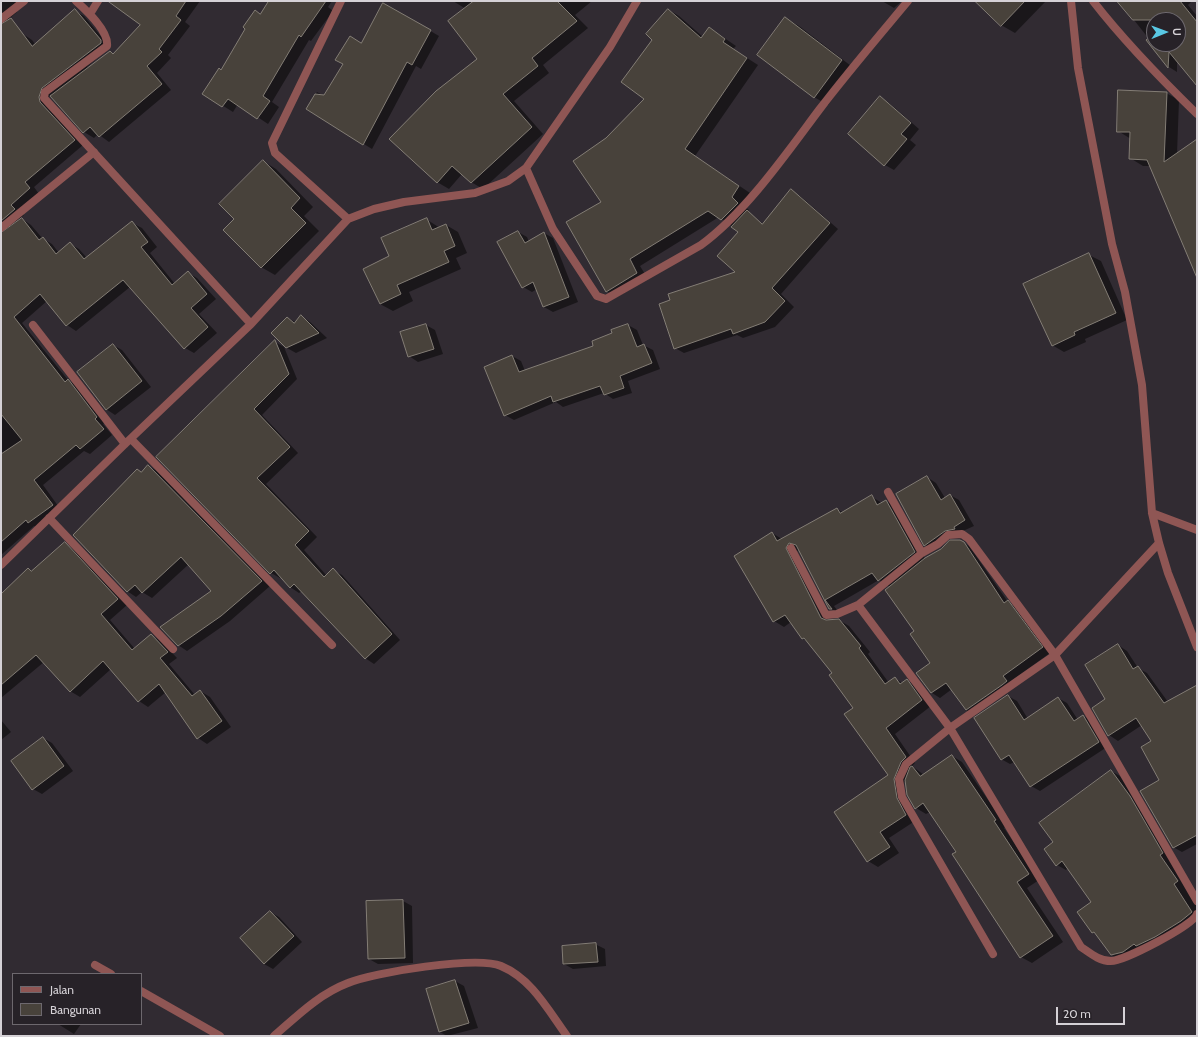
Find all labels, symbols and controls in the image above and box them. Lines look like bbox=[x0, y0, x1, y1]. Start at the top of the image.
north arrow bbox=[1146, 12, 1186, 52]
text: U bbox=[1170, 28, 1184, 36]
legend bbox=[12, 973, 142, 1025]
text: Jalan bbox=[50, 982, 74, 997]
scale bar bbox=[1058, 999, 1127, 1025]
text: Bangunan bbox=[50, 1002, 101, 1017]
text: 20 m bbox=[1063, 1006, 1091, 1021]

